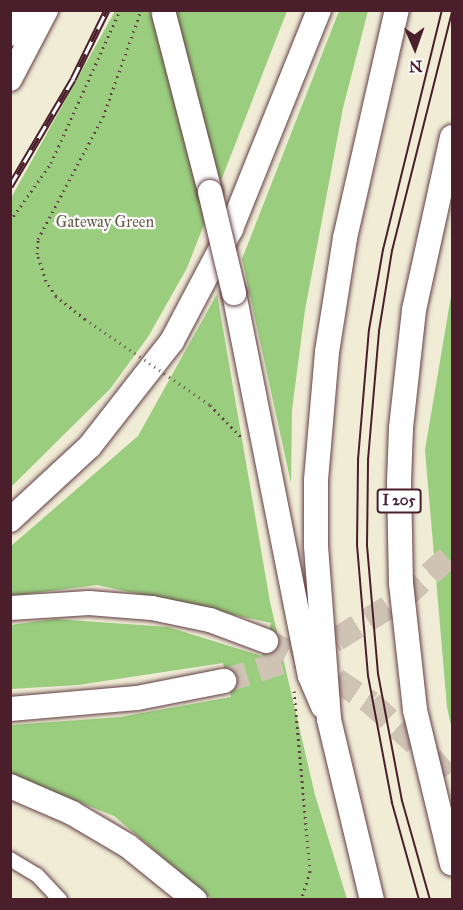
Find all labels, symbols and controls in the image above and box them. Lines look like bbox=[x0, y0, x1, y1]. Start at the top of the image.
north arrow bbox=[385, 18, 445, 78]
text: N bbox=[409, 57, 423, 76]
park label: Gateway Green bbox=[56, 212, 154, 232]
road number: I 205 bbox=[376, 489, 422, 513]

